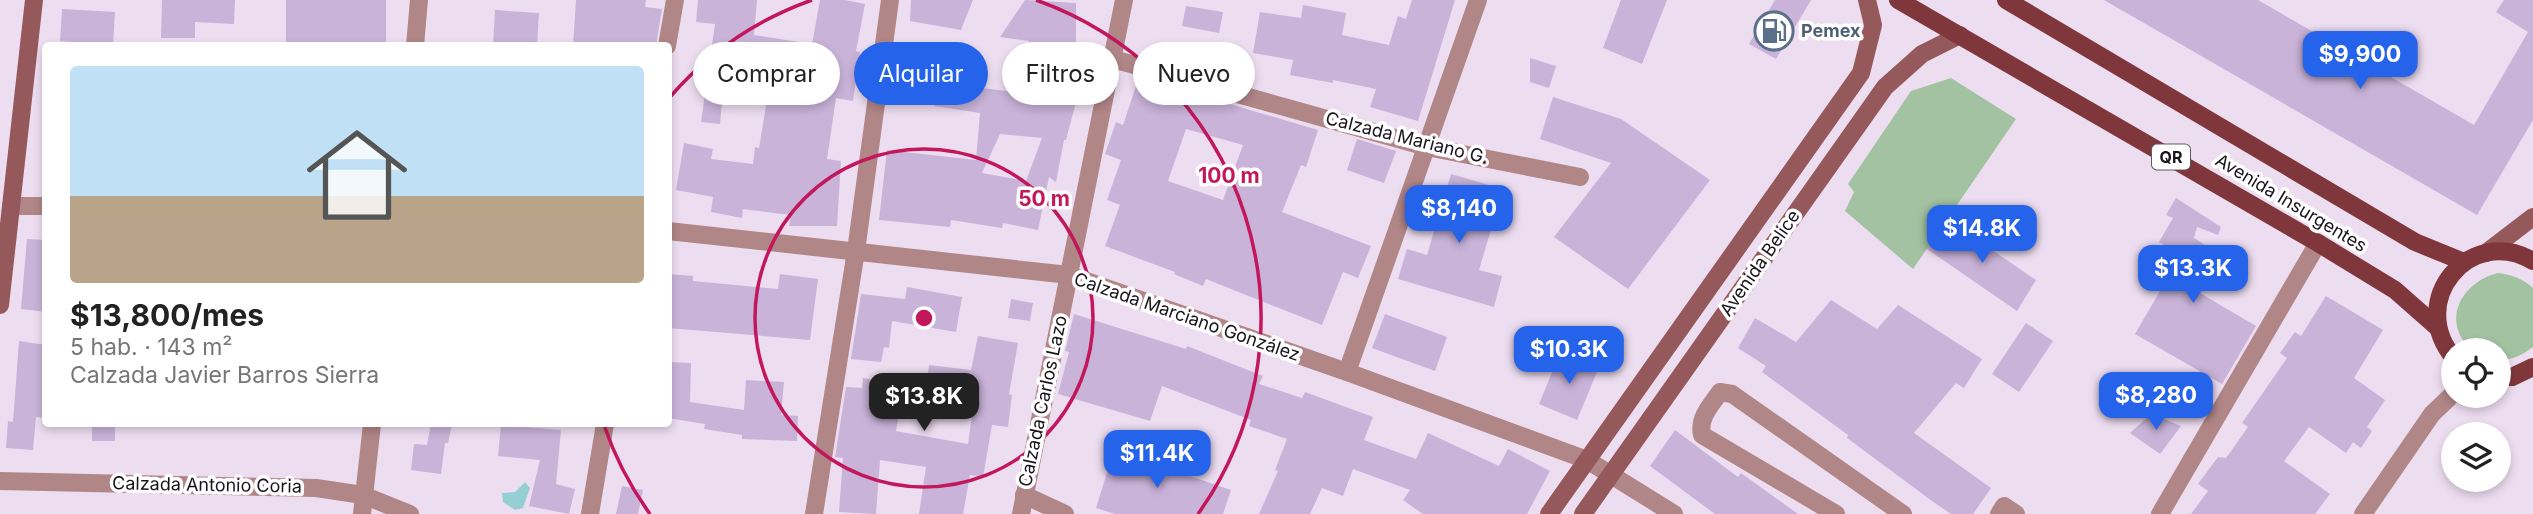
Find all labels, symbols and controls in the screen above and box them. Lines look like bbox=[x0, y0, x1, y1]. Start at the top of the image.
fuel station icon: Pemex bbox=[1753, 10, 1795, 52]
place label: Pemex bbox=[1801, 20, 1861, 41]
pin: $9,900 bbox=[2303, 32, 2417, 91]
text: $9,900 bbox=[2319, 40, 2401, 68]
chip: Comprar bbox=[693, 42, 840, 105]
chip: Alquilar bbox=[854, 42, 988, 105]
chip: Filtros bbox=[1002, 42, 1119, 105]
chip: Nuevo bbox=[1133, 42, 1255, 105]
street label: Calzada Mariano G. bbox=[1324, 107, 1491, 168]
icon: home bbox=[294, 112, 420, 238]
road number: QR bbox=[2152, 144, 2190, 169]
street label: Avenida Insurgentes bbox=[2212, 149, 2371, 256]
text: 100 m bbox=[1198, 163, 1260, 188]
text: 50 m bbox=[1018, 186, 1070, 211]
pin: $8,140 bbox=[1402, 186, 1516, 245]
text: $8,140 bbox=[1421, 194, 1497, 222]
pin: $14.8K bbox=[1925, 205, 2039, 265]
street label: Avenida Belice bbox=[1715, 206, 1804, 320]
text: $14.8K bbox=[1943, 214, 2021, 242]
pin: $13.3K bbox=[2136, 246, 2250, 305]
text: $13.3K bbox=[2154, 254, 2232, 282]
street label: Calzada Marciano González bbox=[1072, 268, 1303, 365]
text: $13,800/mes bbox=[70, 297, 264, 333]
centre of rings bbox=[912, 306, 936, 330]
street label: Calzada Carlos Lazo bbox=[1014, 313, 1071, 488]
pin: $10.3K bbox=[1512, 326, 1626, 386]
text: 5 hab. · 143 m² bbox=[70, 333, 232, 361]
text: $10.3K bbox=[1530, 335, 1608, 363]
map controls bbox=[2441, 338, 2511, 492]
button: locate bbox=[2441, 338, 2511, 408]
text: Calzada Javier Barros Sierra bbox=[70, 361, 379, 389]
pin: $8,280 bbox=[2099, 372, 2213, 432]
pin: $13.8K bbox=[867, 374, 981, 433]
text: $8,280 bbox=[2115, 381, 2197, 409]
text: $13.8K bbox=[885, 382, 963, 410]
button: layers bbox=[2441, 422, 2511, 492]
pin: $11.4K bbox=[1100, 430, 1214, 490]
text: $11.4K bbox=[1120, 439, 1194, 467]
street label: Calzada Antonio Coria bbox=[112, 472, 302, 497]

